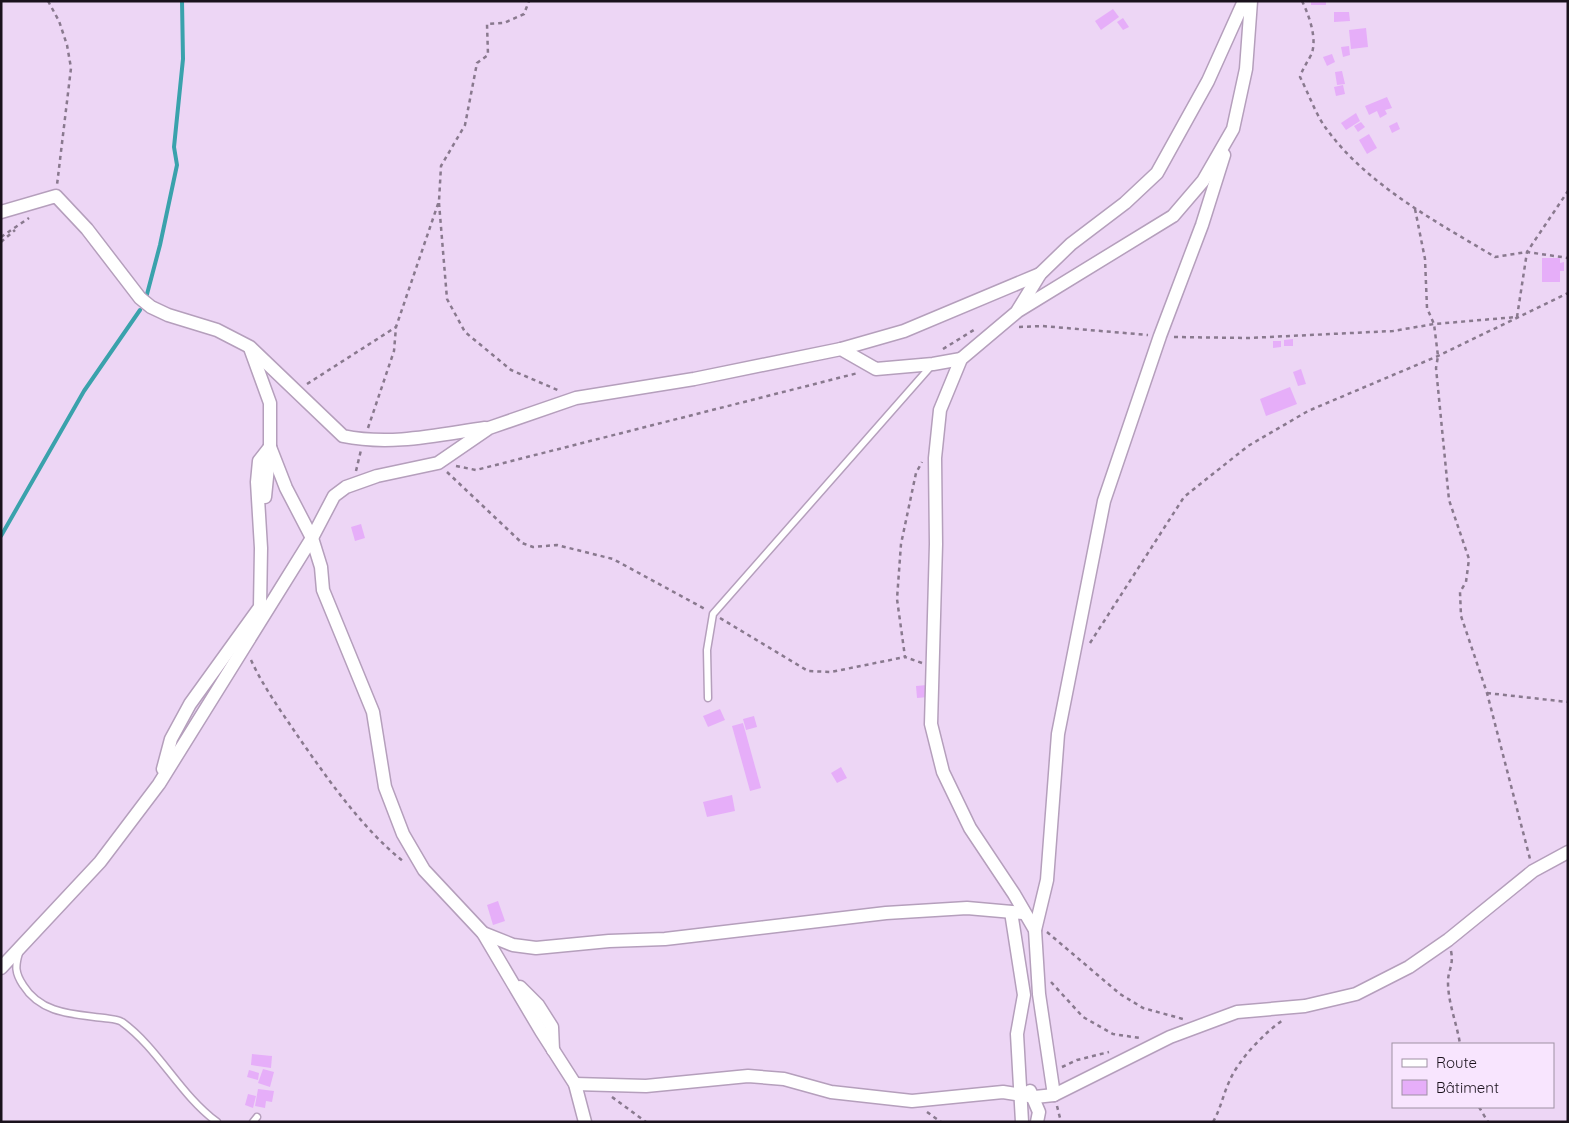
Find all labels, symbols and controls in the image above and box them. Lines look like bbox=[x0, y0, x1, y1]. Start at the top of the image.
legend bbox=[1392, 1043, 1554, 1108]
text: Route bbox=[1436, 1053, 1477, 1072]
text: Bâtiment bbox=[1436, 1078, 1499, 1097]

